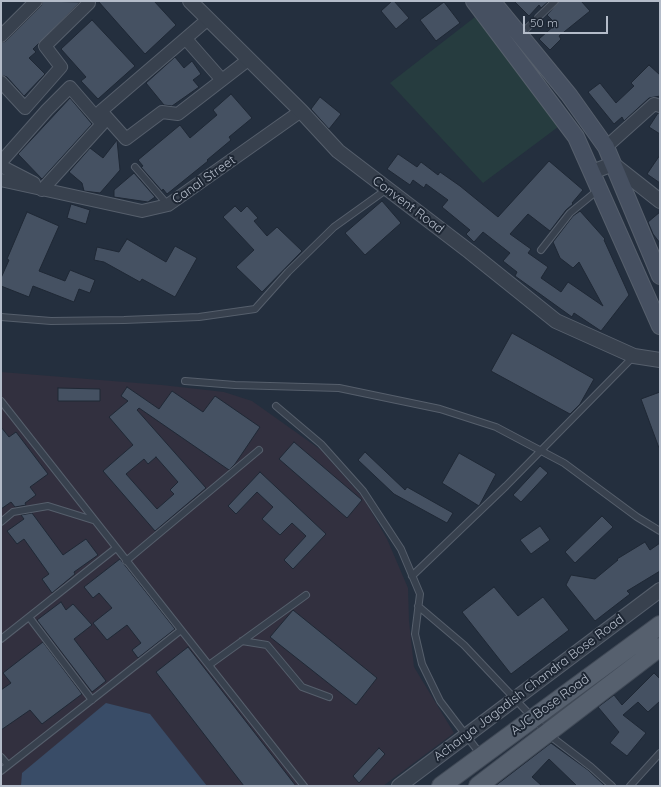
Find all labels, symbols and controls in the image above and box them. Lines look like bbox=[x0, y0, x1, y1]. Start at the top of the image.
scale bar bbox=[525, 8, 610, 34]
text: 50 m bbox=[530, 15, 558, 30]
street label: Canal Street bbox=[169, 152, 239, 208]
street label: Convent Road bbox=[369, 173, 447, 237]
street label: Acharya Jagadish Chandra Bose Road bbox=[431, 611, 627, 765]
street label: AJC Bose Road bbox=[508, 671, 592, 739]

